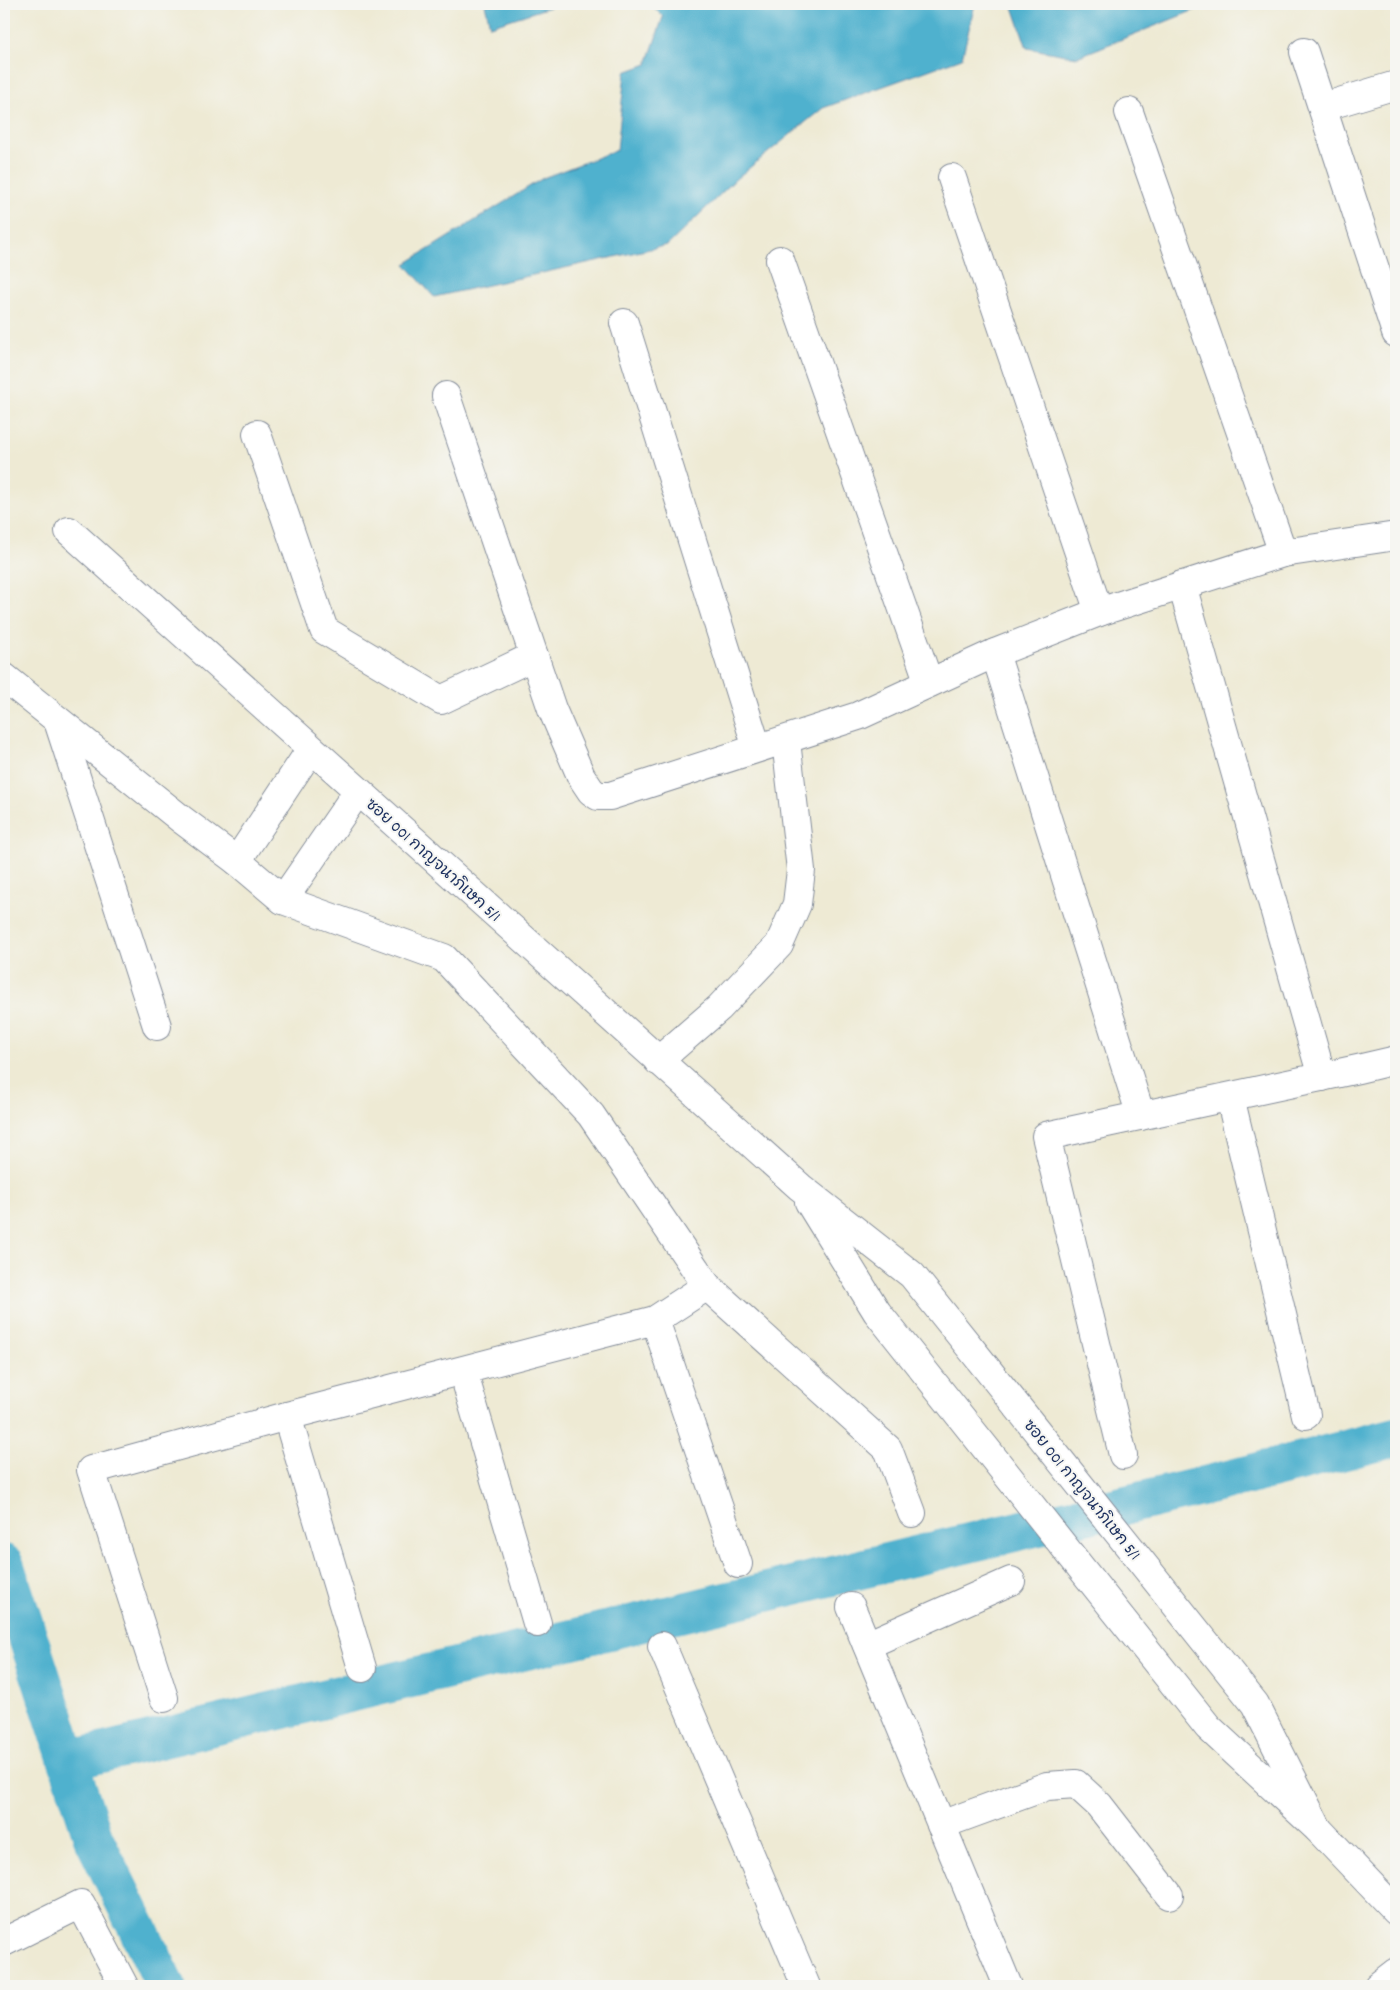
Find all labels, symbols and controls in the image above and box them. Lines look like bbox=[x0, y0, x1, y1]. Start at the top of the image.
street label: ซอย 001 กาญจนาภิเษก 5/1 bbox=[360, 793, 506, 928]
street label: ซอย 001 กาญจนาภิเษก 5/1 bbox=[1017, 1415, 1146, 1566]

